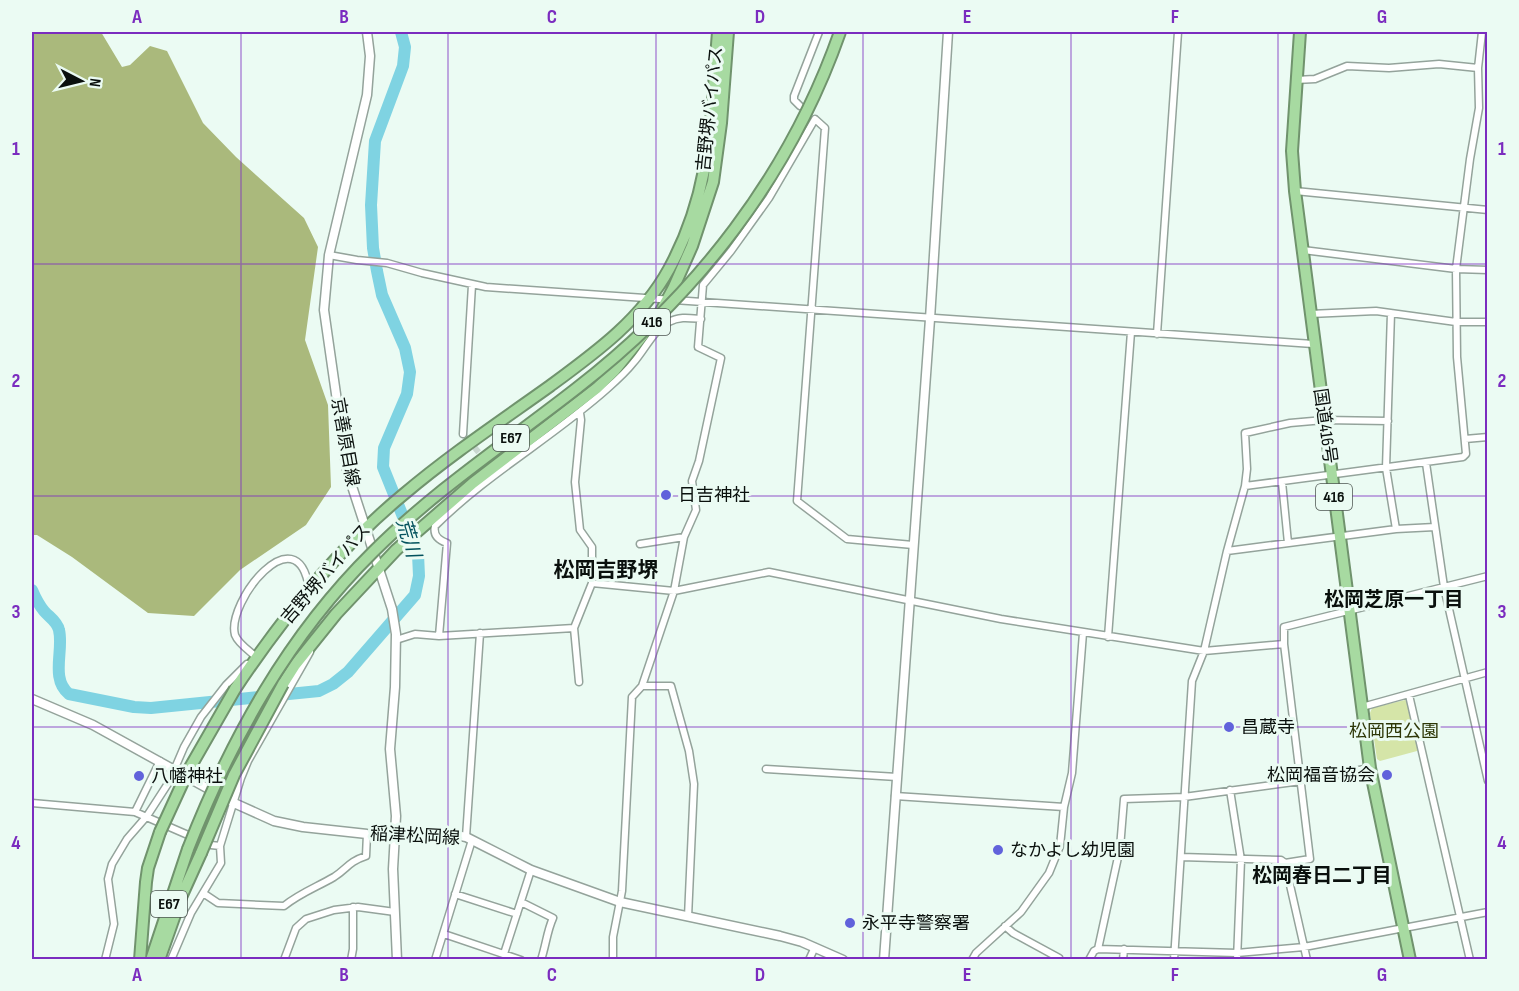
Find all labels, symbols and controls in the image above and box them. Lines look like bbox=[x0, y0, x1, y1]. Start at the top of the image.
text: A bbox=[131, 5, 142, 29]
text: B bbox=[339, 5, 349, 29]
text: C bbox=[547, 5, 557, 29]
text: D bbox=[755, 5, 765, 29]
text: E bbox=[963, 5, 971, 29]
text: F bbox=[1171, 5, 1179, 29]
text: G bbox=[1377, 5, 1387, 29]
street label: 吉野堺バイパス bbox=[693, 45, 727, 173]
north arrow bbox=[51, 51, 111, 111]
text: N bbox=[84, 77, 104, 88]
text: 1 bbox=[12, 137, 20, 161]
text: 1 bbox=[1498, 137, 1506, 161]
road number: 416 bbox=[634, 309, 670, 335]
text: 2 bbox=[12, 369, 20, 393]
text: 2 bbox=[1498, 369, 1506, 393]
street label: 国道416号 bbox=[1309, 387, 1341, 465]
street label: 京善原目線 bbox=[327, 396, 363, 488]
road number: E67 bbox=[493, 425, 529, 451]
road number: 416 bbox=[1316, 484, 1352, 510]
place label: 日吉神社 bbox=[678, 485, 750, 506]
marker: 日吉神社 bbox=[659, 488, 673, 502]
water label: 荒川 bbox=[391, 515, 426, 563]
street label: 吉野堺バイパス bbox=[277, 520, 375, 628]
district label: 松岡吉野堺 bbox=[554, 558, 659, 583]
district label: 松岡芝原一丁目 bbox=[1324, 588, 1464, 612]
text: 3 bbox=[12, 600, 21, 624]
text: 3 bbox=[1498, 600, 1507, 624]
place label: 昌蔵寺 bbox=[1241, 717, 1295, 738]
marker: 昌蔵寺 bbox=[1222, 720, 1236, 734]
park label: 松岡西公園 bbox=[1349, 721, 1439, 742]
place label: 松岡福音協会 bbox=[1267, 765, 1375, 786]
place label: 八幡神社 bbox=[151, 766, 223, 787]
marker: 松岡福音協会 bbox=[1380, 768, 1394, 782]
marker: 八幡神社 bbox=[132, 769, 146, 783]
street label: 稲津松岡線 bbox=[370, 823, 460, 849]
text: 4 bbox=[11, 831, 21, 855]
text: 4 bbox=[1497, 831, 1507, 855]
place label: なかよし幼児園 bbox=[1010, 840, 1135, 861]
marker: なかよし幼児園 bbox=[991, 843, 1005, 857]
district label: 松岡春日二丁目 bbox=[1252, 864, 1392, 888]
road number: E67 bbox=[151, 891, 187, 917]
place label: 永平寺警察署 bbox=[862, 913, 970, 934]
marker: 永平寺警察署 bbox=[843, 916, 857, 930]
text: A bbox=[131, 963, 142, 987]
text: B bbox=[339, 963, 349, 987]
text: C bbox=[547, 963, 557, 987]
text: D bbox=[755, 963, 765, 987]
text: E bbox=[963, 963, 971, 987]
text: F bbox=[1171, 963, 1179, 987]
text: G bbox=[1377, 963, 1387, 987]

